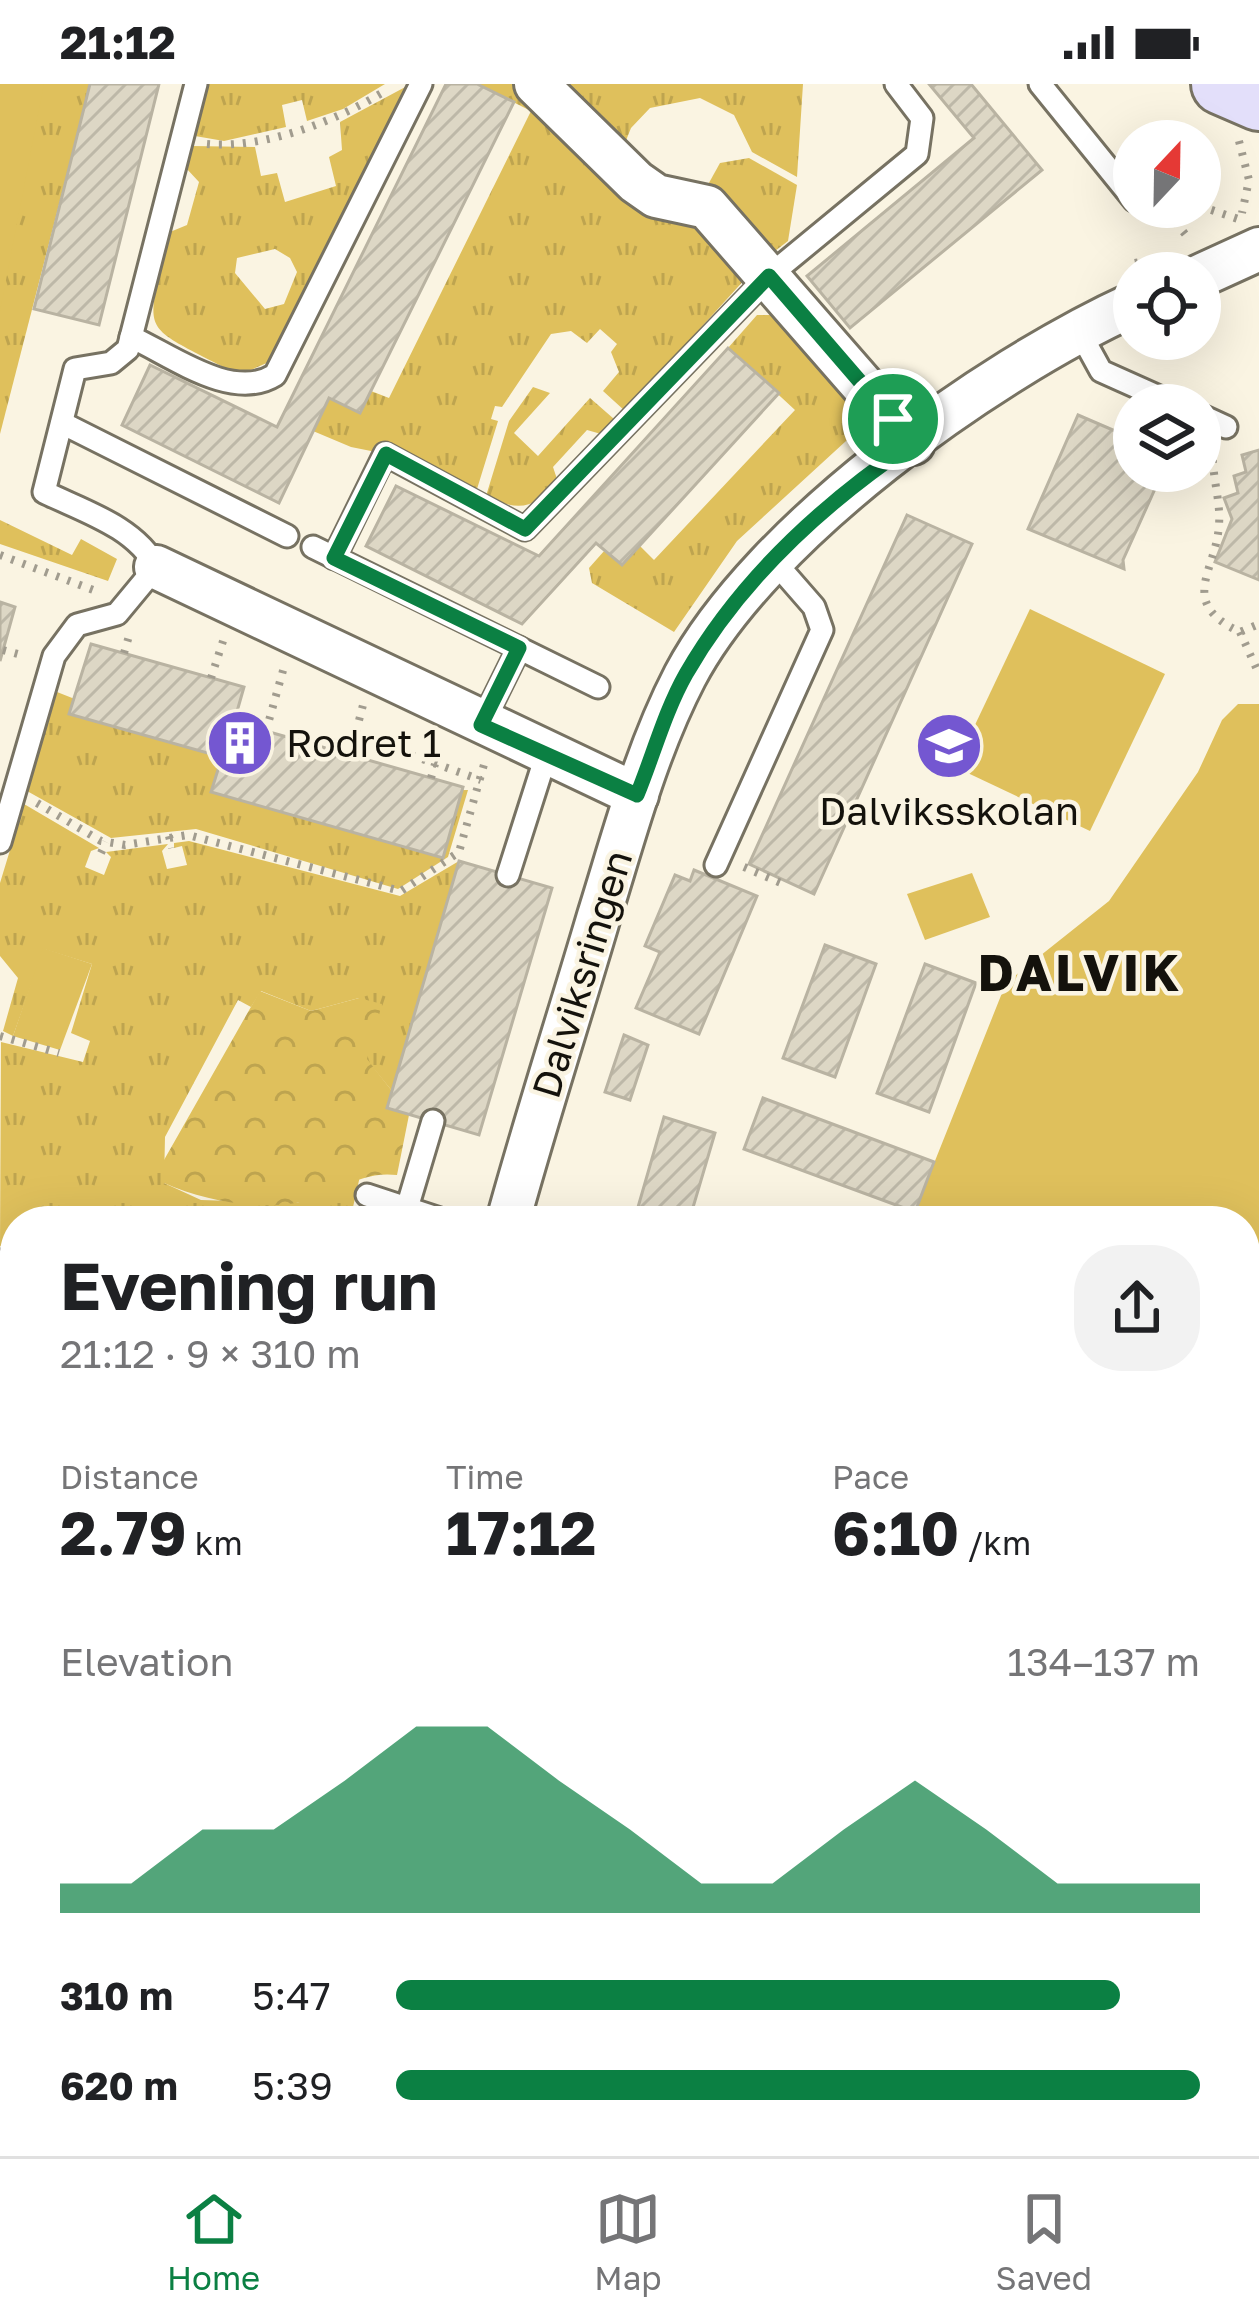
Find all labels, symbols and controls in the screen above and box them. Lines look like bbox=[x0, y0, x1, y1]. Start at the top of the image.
text: 21:12 bbox=[60, 15, 176, 69]
north arrow bbox=[1113, 120, 1221, 228]
map controls bbox=[1113, 120, 1221, 492]
button: locate bbox=[1113, 252, 1221, 360]
pin bbox=[842, 368, 944, 470]
button: layers bbox=[1113, 384, 1221, 492]
icon: arrive bbox=[860, 386, 926, 452]
building icon: Rodret 1 bbox=[205, 708, 275, 778]
school or university icon: Dalviksskolan bbox=[914, 711, 984, 781]
place label: Rodret 1 bbox=[286, 719, 441, 766]
place label: Dalviksskolan bbox=[819, 787, 1079, 834]
street label: Dalviksringen bbox=[522, 844, 641, 1103]
district label: DALVIK bbox=[977, 941, 1183, 1002]
text: Evening run bbox=[60, 1245, 438, 1325]
button: share bbox=[1074, 1245, 1200, 1371]
text: 21:12 · 9 × 310 m bbox=[60, 1330, 361, 1377]
text: Distance bbox=[60, 1457, 199, 1496]
text: Time bbox=[446, 1457, 524, 1496]
text: Pace bbox=[832, 1457, 909, 1496]
text: 2.79 bbox=[60, 1496, 187, 1568]
text: 17:12 bbox=[446, 1496, 596, 1568]
text: 6:10 bbox=[832, 1496, 959, 1568]
text: km bbox=[187, 1523, 243, 1562]
text: /km bbox=[959, 1523, 1031, 1562]
text: Elevation bbox=[60, 1638, 233, 1685]
text: 134–137 m bbox=[1007, 1638, 1200, 1685]
text: 310 m bbox=[60, 1972, 173, 2019]
text: 5:47 bbox=[252, 1972, 331, 2019]
text: 620 m bbox=[60, 2062, 178, 2109]
text: 5:39 bbox=[252, 2062, 333, 2109]
tab: Home bbox=[167, 2186, 260, 2297]
tab: Map bbox=[594, 2186, 662, 2297]
tab: Saved bbox=[996, 2186, 1092, 2297]

